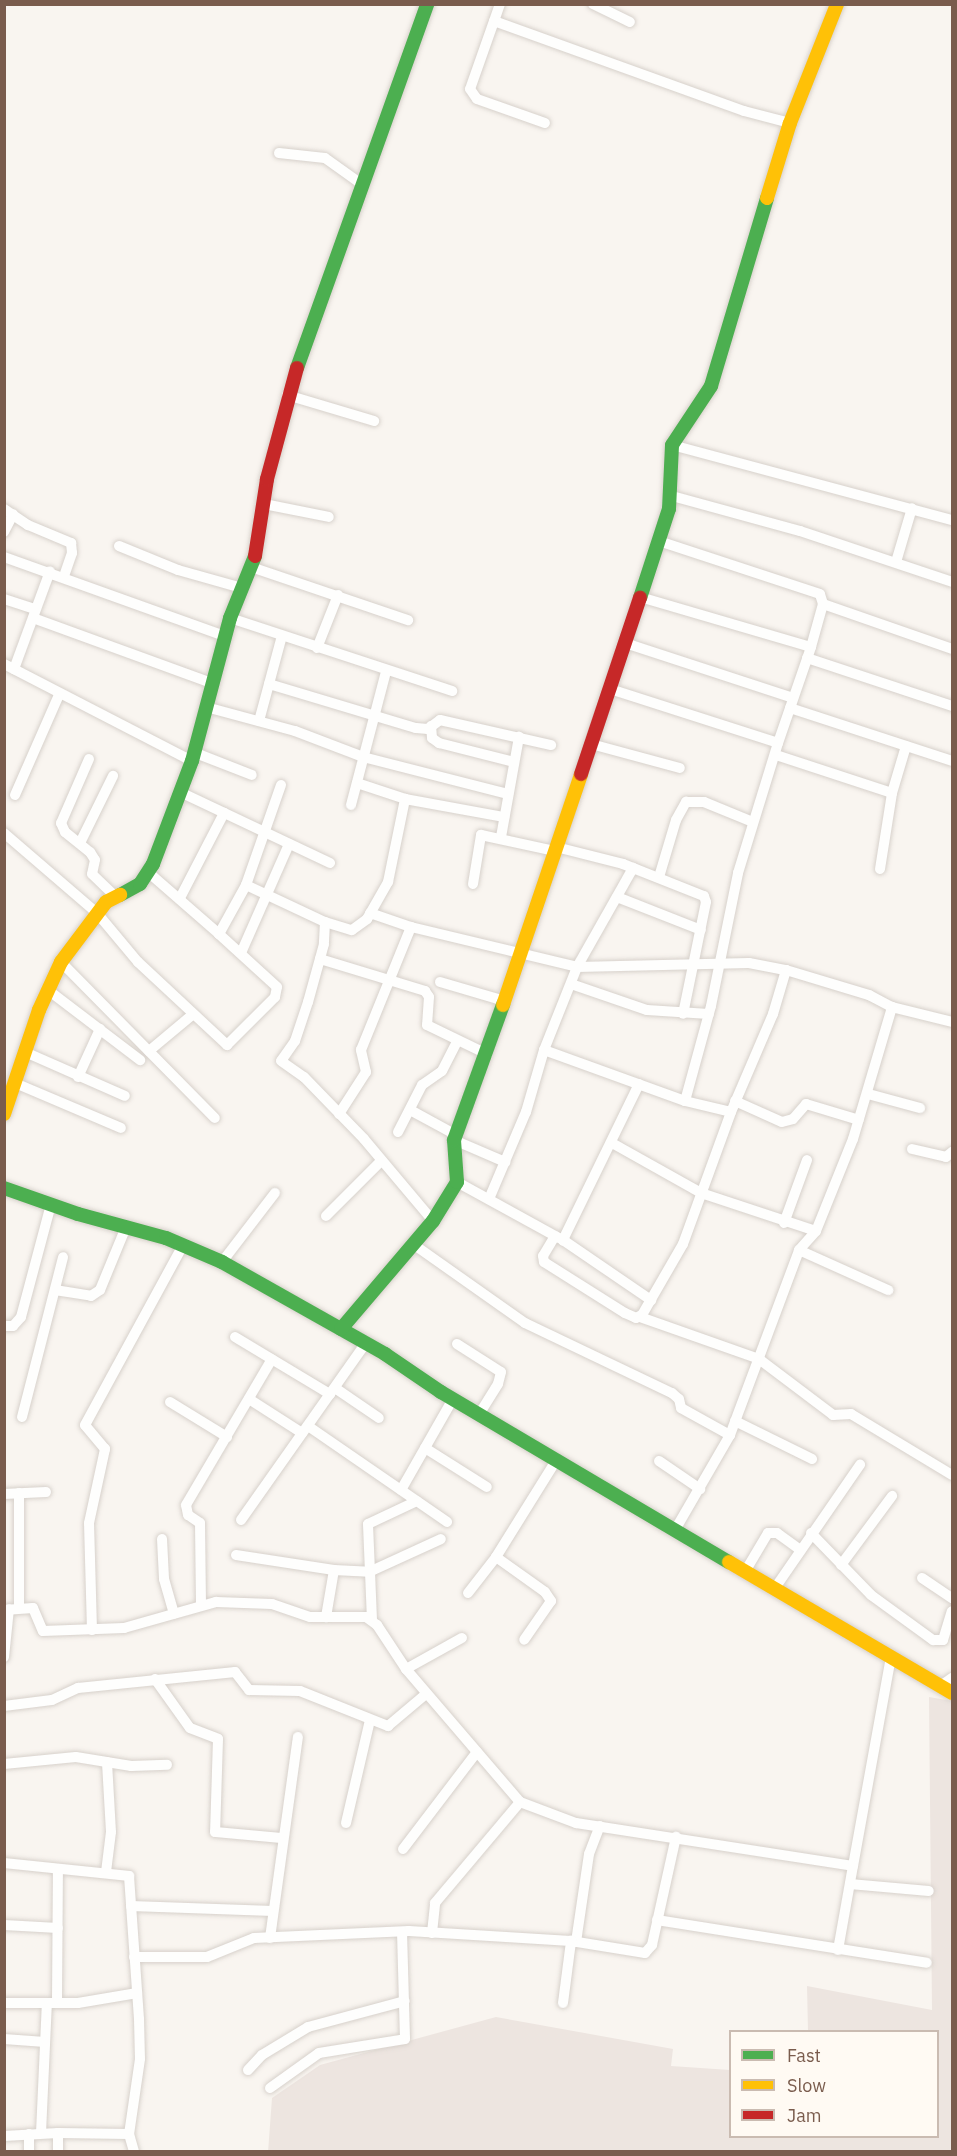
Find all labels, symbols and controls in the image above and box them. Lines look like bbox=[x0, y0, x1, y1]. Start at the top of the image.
legend bbox=[729, 2030, 939, 2138]
text: Fast bbox=[787, 2044, 821, 2067]
text: Slow bbox=[787, 2074, 826, 2097]
text: Jam bbox=[787, 2104, 822, 2127]

